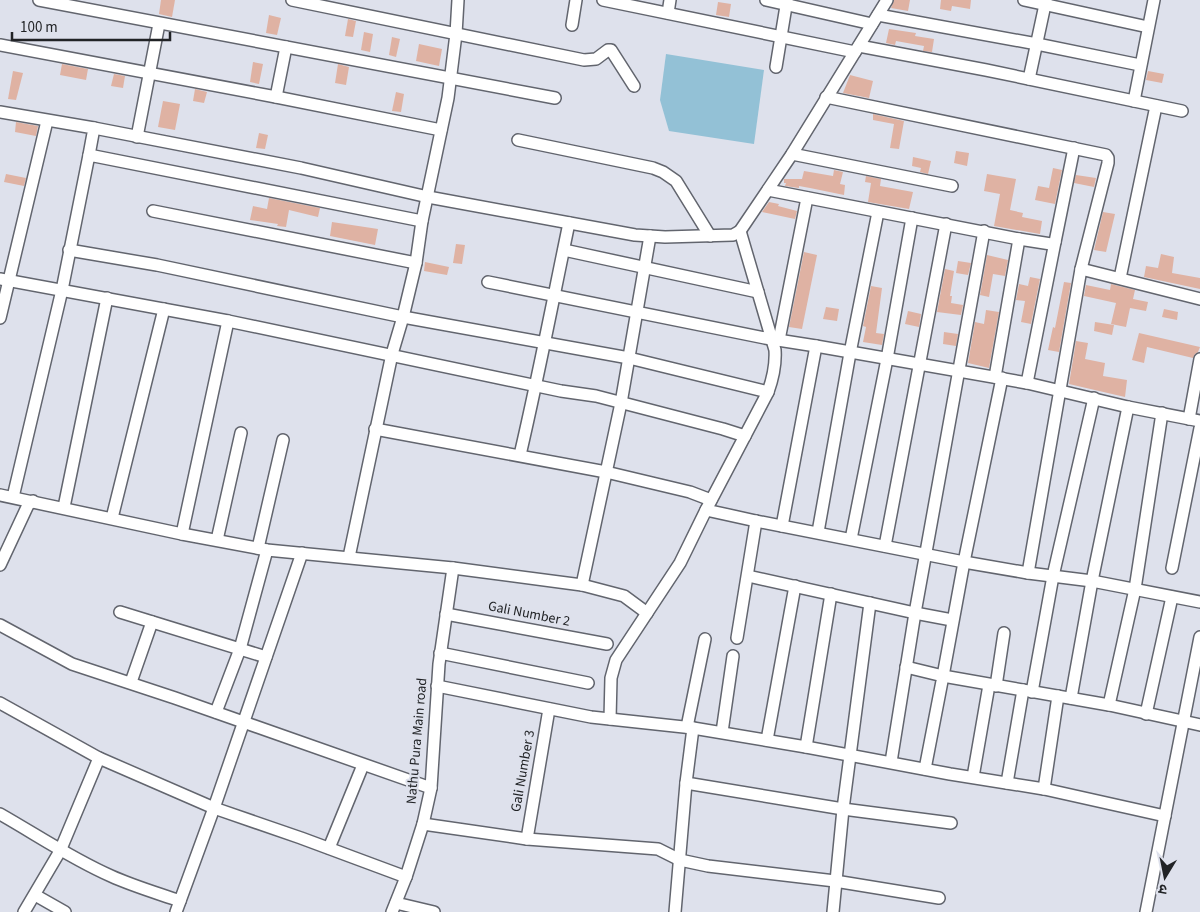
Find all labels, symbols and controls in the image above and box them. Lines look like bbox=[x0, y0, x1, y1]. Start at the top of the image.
scale bar bbox=[12, 10, 170, 42]
text: 100 m bbox=[20, 17, 58, 38]
street label: Gali Number 2 bbox=[486, 596, 572, 632]
street label: Nathu Pura Main road bbox=[402, 677, 432, 805]
street label: Gali Number 3 bbox=[506, 728, 540, 814]
north arrow bbox=[1140, 852, 1190, 902]
text: उ bbox=[1156, 878, 1169, 899]

